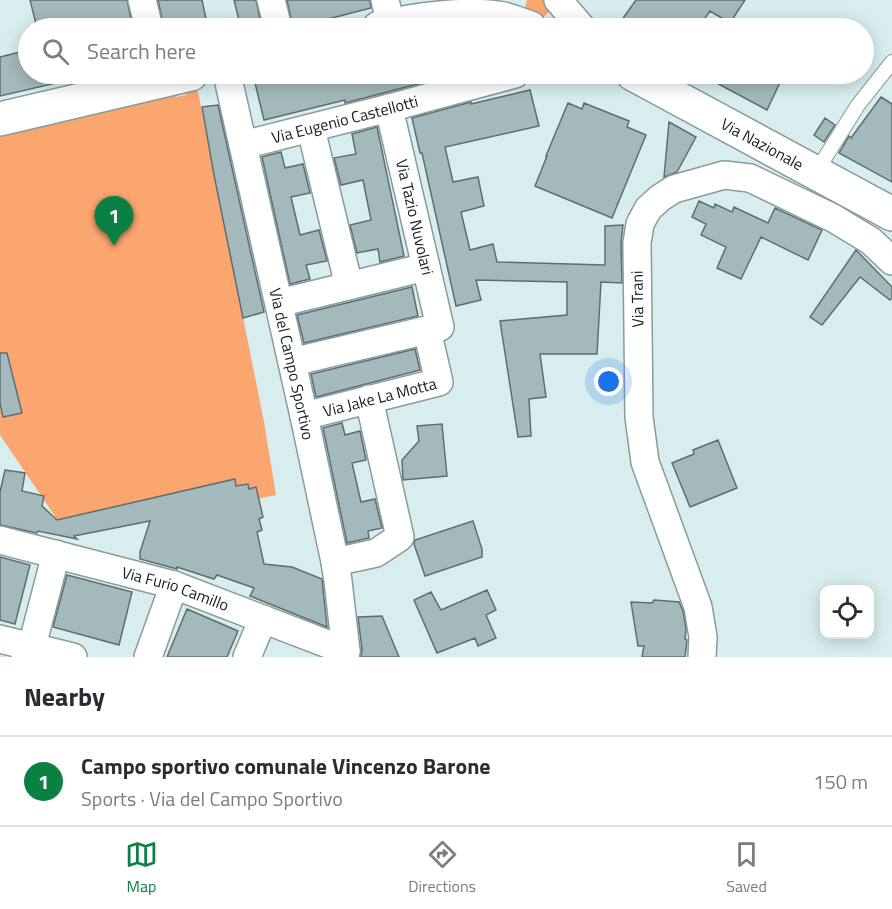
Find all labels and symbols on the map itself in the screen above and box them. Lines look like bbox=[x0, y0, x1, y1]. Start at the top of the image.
street label: Via Eugenio Castellotti bbox=[269, 89, 421, 149]
street label: Via Nazionale bbox=[717, 112, 808, 176]
street label: Via Tazio Nuvolari bbox=[390, 157, 440, 277]
pin: 1 bbox=[94, 196, 134, 246]
street label: Via Trani bbox=[625, 270, 649, 328]
street label: Via del Campo Sportivo bbox=[264, 285, 321, 442]
your location bbox=[594, 367, 623, 396]
street label: Via Jake La Motta bbox=[320, 371, 439, 423]
street label: Via Furio Camillo bbox=[119, 560, 233, 617]

